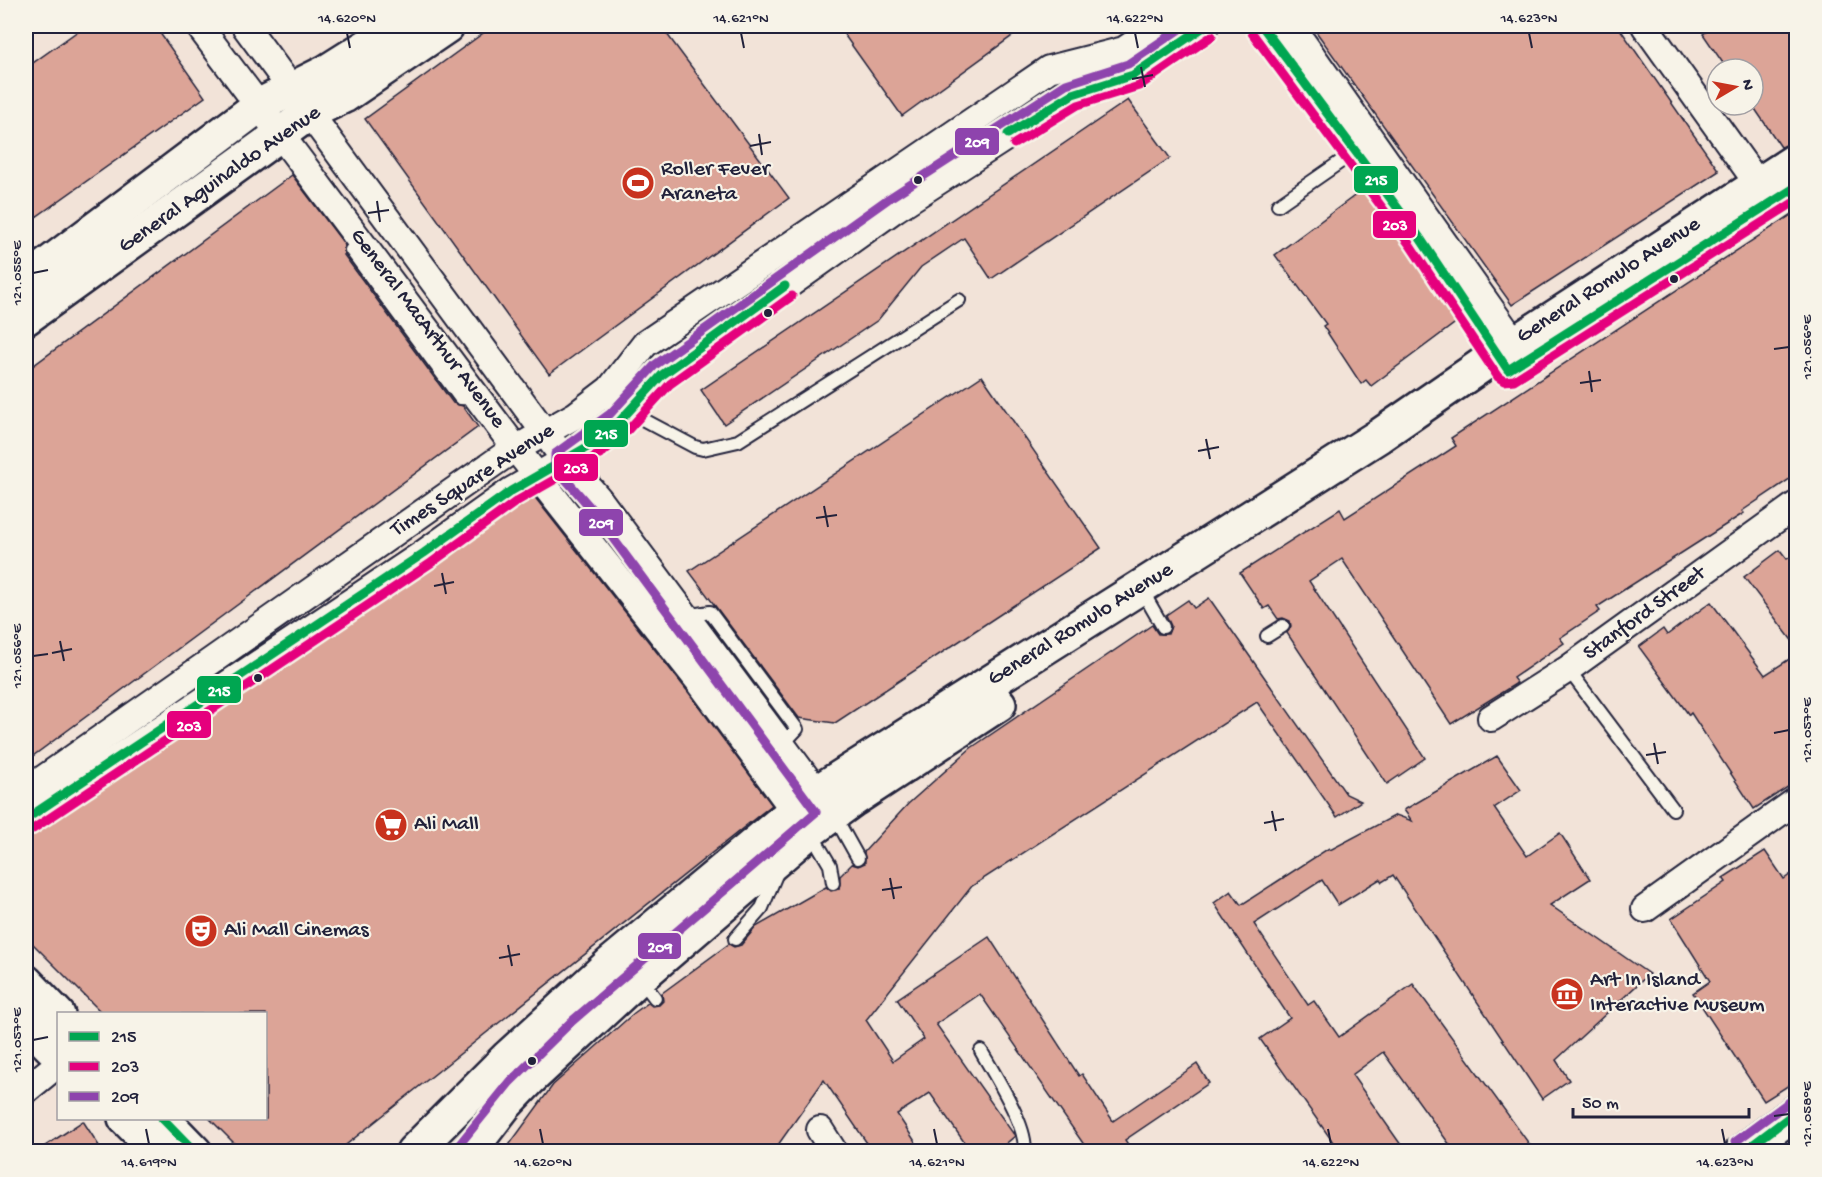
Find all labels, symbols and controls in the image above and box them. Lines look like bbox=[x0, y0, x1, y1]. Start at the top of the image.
text: 14.620°N bbox=[317, 10, 376, 28]
text: 14.621°N bbox=[712, 10, 769, 28]
text: 14.622°N bbox=[1106, 10, 1164, 28]
text: 14.623°N bbox=[1499, 10, 1558, 28]
north arrow bbox=[1705, 57, 1765, 117]
text: N bbox=[1736, 78, 1757, 92]
street label: General Aguinaldo Avenue bbox=[114, 100, 327, 260]
line badge: 209 bbox=[954, 127, 1000, 156]
text: 209 bbox=[965, 135, 989, 154]
place label: Roller Fever Araneta bbox=[661, 157, 772, 208]
sports icon: Roller Fever Araneta bbox=[620, 165, 656, 201]
line badge: 215 bbox=[1353, 165, 1399, 194]
text: 215 bbox=[1365, 173, 1388, 192]
unlabelled marker bbox=[912, 174, 924, 186]
line badge: 203 bbox=[1372, 210, 1417, 239]
street label: General Romulo Avenue bbox=[1512, 212, 1706, 350]
text: 203 bbox=[1382, 218, 1408, 237]
street label: General MacArthur Avenue bbox=[343, 224, 511, 434]
text: 121.055°E bbox=[9, 240, 27, 306]
unlabelled marker bbox=[1668, 273, 1680, 285]
unlabelled marker bbox=[762, 307, 774, 319]
text: 121.056°E bbox=[1799, 314, 1817, 380]
street label: Times Square Avenue bbox=[385, 418, 560, 545]
line badge: 215 bbox=[583, 419, 629, 448]
text: 215 bbox=[595, 427, 618, 446]
line badge: 203 bbox=[553, 453, 599, 482]
text: 203 bbox=[563, 461, 589, 480]
line badge: 209 bbox=[578, 508, 624, 537]
text: 209 bbox=[589, 516, 613, 535]
street label: General Romulo Avenue bbox=[984, 557, 1179, 693]
street label: Stanford Street bbox=[1579, 560, 1713, 667]
text: 121.056°E bbox=[9, 623, 27, 689]
unlabelled marker bbox=[252, 672, 264, 684]
line badge: 215 bbox=[196, 675, 242, 704]
text: 215 bbox=[208, 684, 231, 703]
text: 121.057°E bbox=[1799, 697, 1817, 763]
line badge: 203 bbox=[166, 710, 212, 739]
text: 203 bbox=[176, 719, 202, 738]
supermarket icon: Ali Mall bbox=[373, 807, 409, 843]
place label: Ali Mall bbox=[414, 812, 479, 838]
theatre icon: Ali Mall Cinemas bbox=[183, 913, 219, 949]
place label: Ali Mall Cinemas bbox=[224, 918, 370, 944]
line badge: 209 bbox=[637, 932, 682, 960]
text: 209 bbox=[648, 940, 672, 959]
place label: Art In Island Interactive Museum bbox=[1590, 968, 1765, 1019]
museum icon: Art In Island Interactive Museum bbox=[1549, 976, 1585, 1012]
text: 121.057°E bbox=[9, 1007, 27, 1073]
legend bbox=[57, 1012, 267, 1120]
text: 215 bbox=[111, 1028, 137, 1049]
unlabelled marker bbox=[526, 1055, 538, 1067]
text: 203 bbox=[111, 1058, 139, 1079]
scale bar bbox=[1573, 1081, 1748, 1119]
text: 121.058°E bbox=[1799, 1081, 1817, 1147]
text: 209 bbox=[111, 1088, 139, 1109]
text: 50 m bbox=[1582, 1094, 1619, 1115]
text: 14.619°N bbox=[120, 1154, 177, 1172]
text: 14.620°N bbox=[513, 1154, 572, 1172]
text: 14.621°N bbox=[908, 1154, 965, 1172]
text: 14.622°N bbox=[1302, 1154, 1360, 1172]
text: 14.623°N bbox=[1695, 1154, 1754, 1172]

